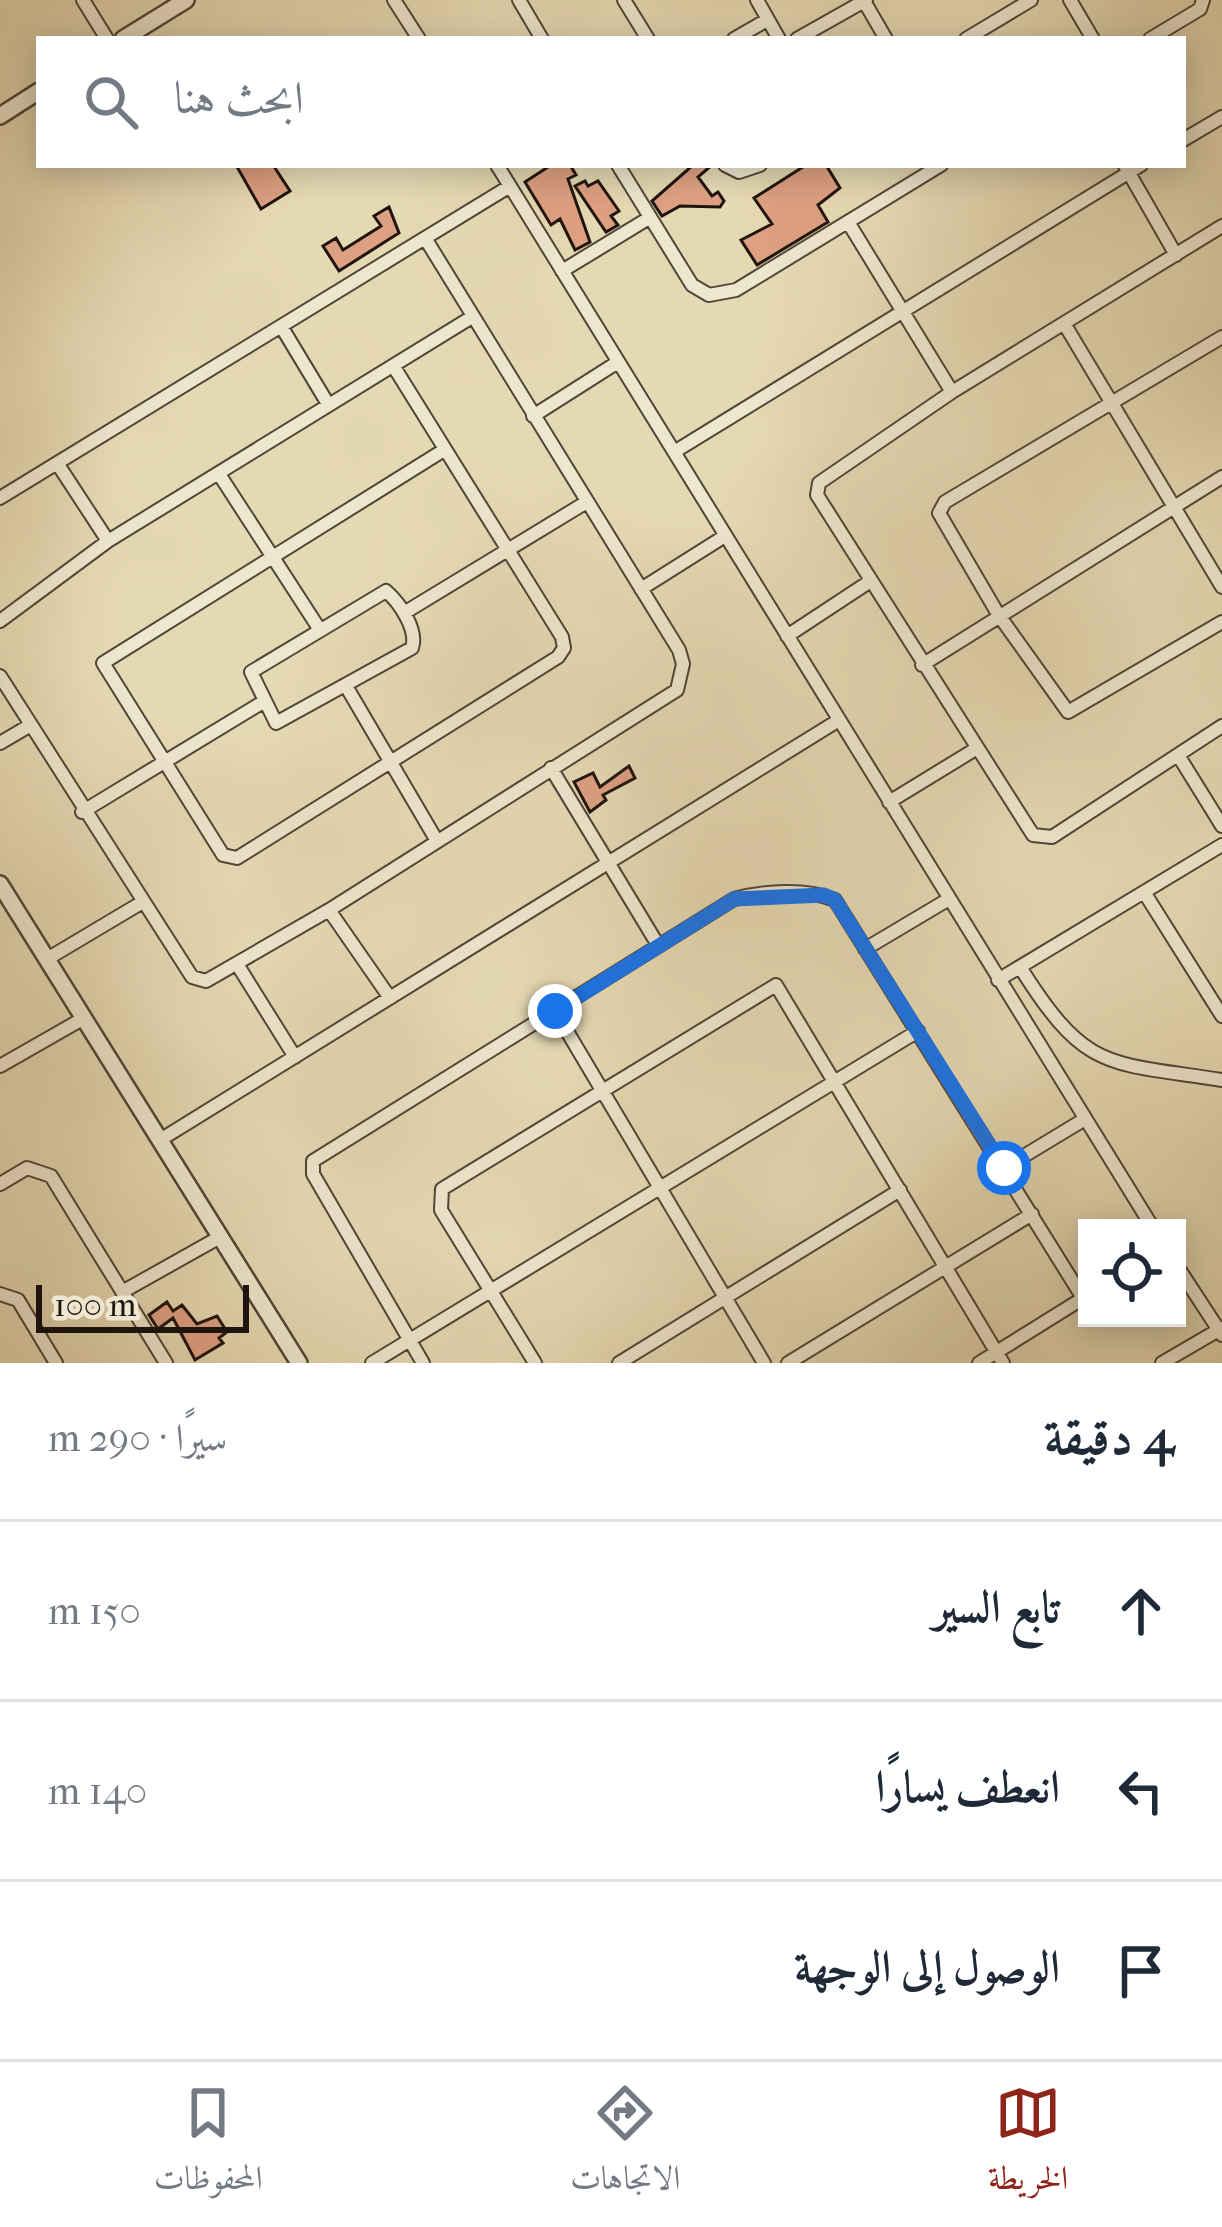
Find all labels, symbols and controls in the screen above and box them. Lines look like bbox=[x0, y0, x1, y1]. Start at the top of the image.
search box bbox=[36, 36, 1186, 168]
icon: search bbox=[78, 69, 144, 135]
text: ابحث هنا bbox=[174, 72, 304, 125]
route end bbox=[528, 984, 582, 1038]
route start bbox=[977, 1141, 1031, 1195]
map controls bbox=[1078, 1219, 1186, 1327]
button: locate bbox=[1078, 1219, 1186, 1327]
scale bar bbox=[36, 1279, 249, 1332]
text: 100 m bbox=[54, 1286, 137, 1325]
text: 4 دقيقة bbox=[1044, 1407, 1174, 1467]
text: سيرًا · 290 m bbox=[48, 1415, 227, 1461]
icon: ahead bbox=[1108, 1578, 1174, 1644]
text: تابع السير bbox=[933, 1581, 1060, 1634]
text: 150 m bbox=[48, 1588, 141, 1634]
icon: left bbox=[1108, 1758, 1174, 1824]
text: انعطف يسارًا bbox=[876, 1761, 1060, 1814]
text: 140 m bbox=[48, 1768, 147, 1814]
icon: arrive bbox=[1108, 1938, 1174, 2004]
text: الوصول إلى الوجهة bbox=[794, 1941, 1060, 1994]
tab: المحفوظات bbox=[154, 2080, 263, 2210]
tab: الاتجاهات bbox=[570, 2080, 680, 2210]
tab: الخريطة bbox=[988, 2080, 1068, 2210]

